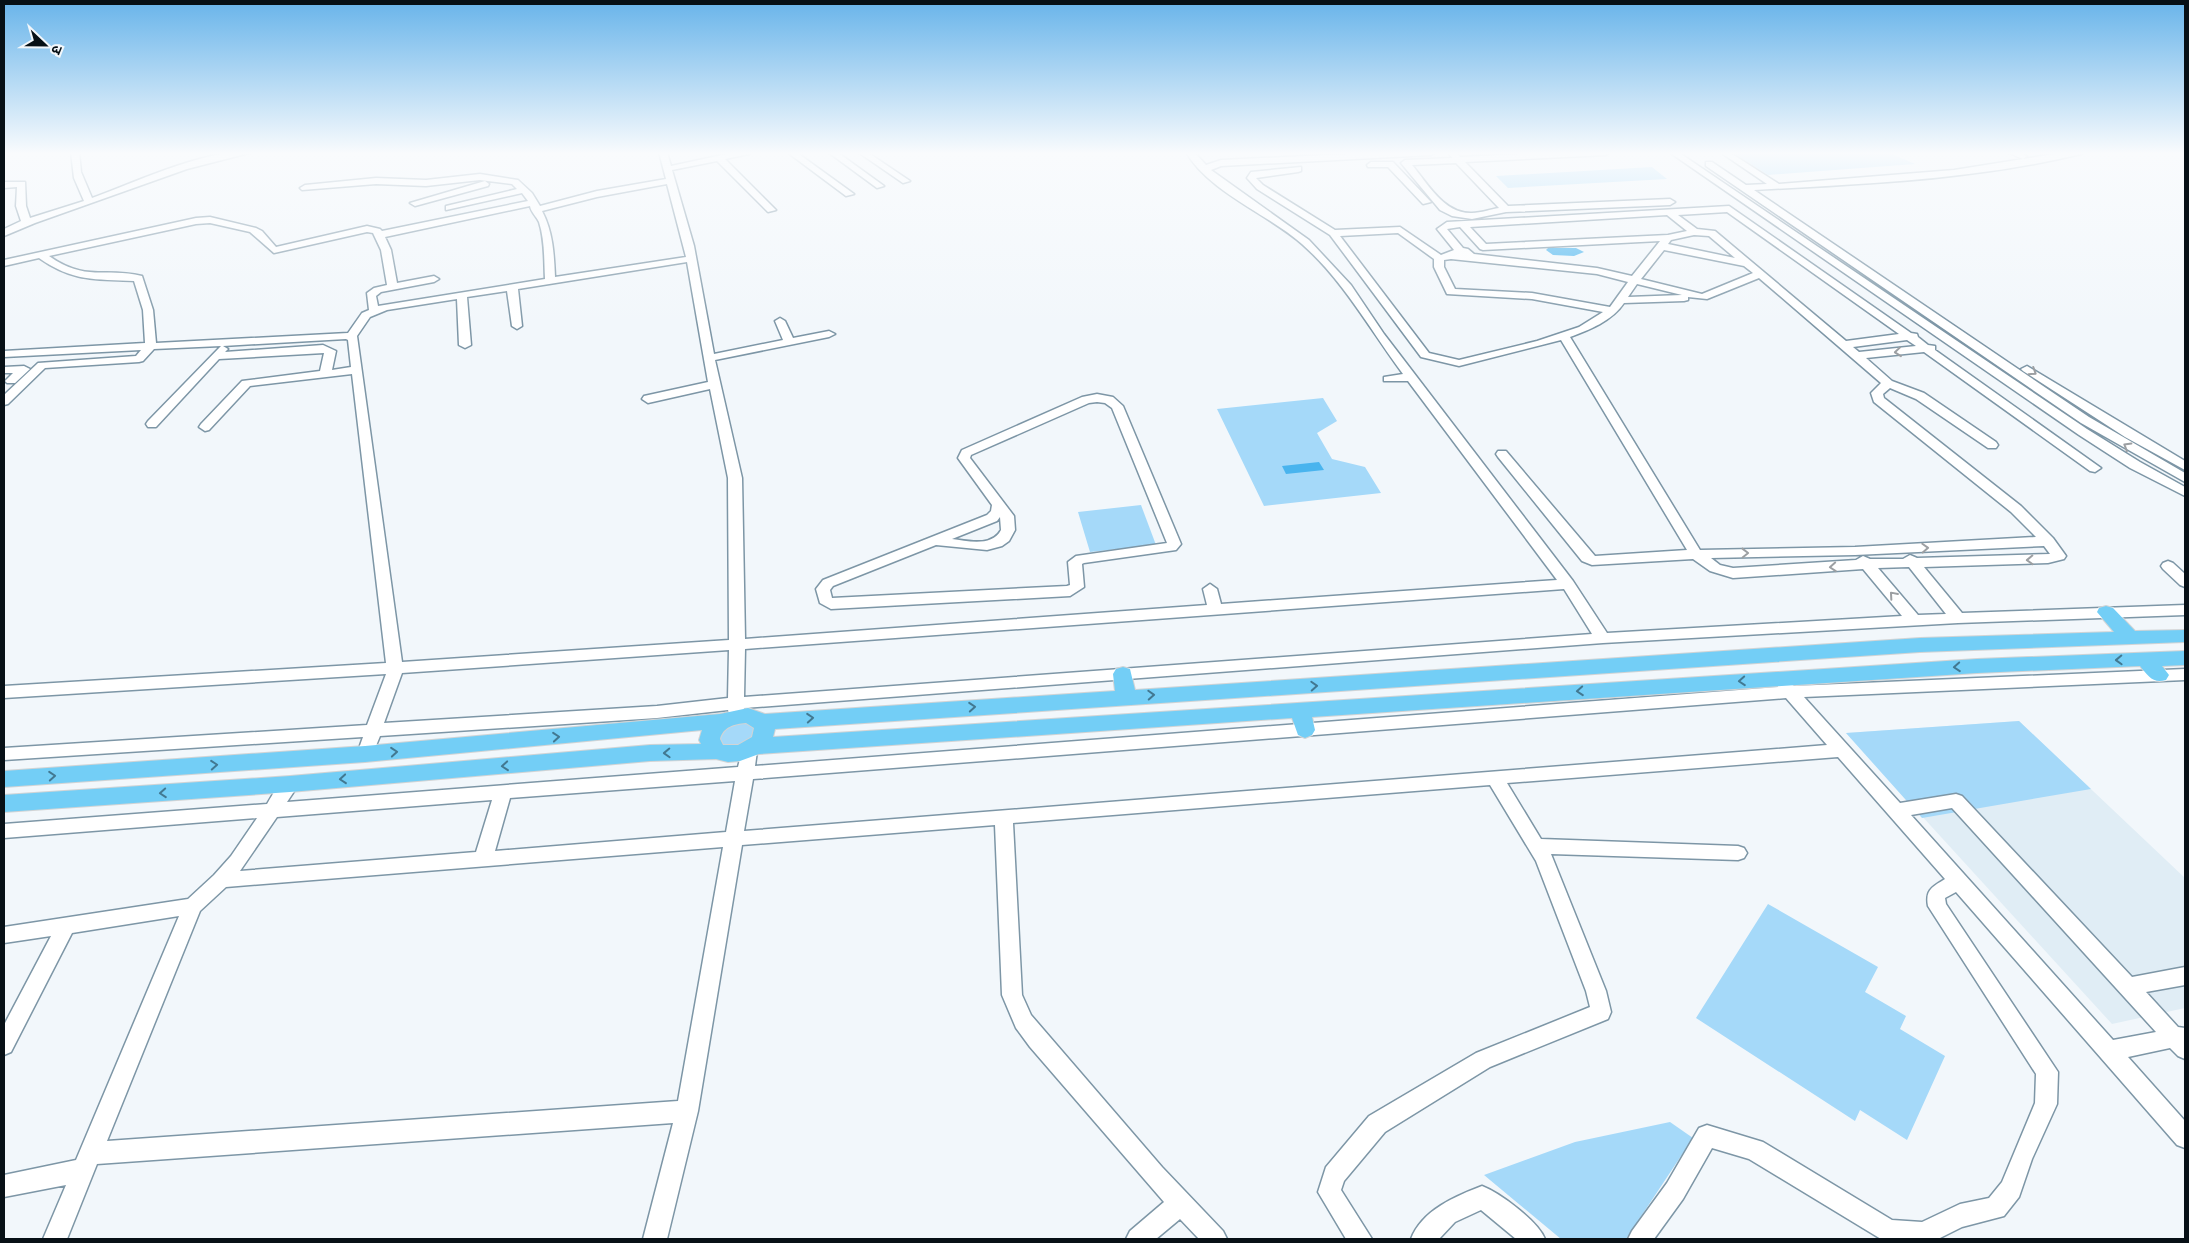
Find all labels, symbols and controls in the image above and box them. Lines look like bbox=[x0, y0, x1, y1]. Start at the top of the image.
north arrow bbox=[20, 20, 70, 70]
text: उ bbox=[47, 43, 67, 58]
one-way arrow bbox=[1894, 346, 1902, 357]
one-way arrow bbox=[2028, 366, 2037, 376]
one-way arrow bbox=[2124, 443, 2133, 452]
one-way arrow bbox=[1921, 543, 1929, 554]
one-way arrow bbox=[1741, 548, 1749, 558]
one-way arrow bbox=[2026, 554, 2034, 565]
one-way arrow bbox=[1828, 561, 1836, 572]
one-way arrow bbox=[1890, 592, 1899, 601]
one-way arrow bbox=[2115, 655, 2123, 666]
one-way arrow bbox=[1952, 661, 1960, 672]
one-way arrow bbox=[1738, 675, 1746, 686]
one-way arrow bbox=[1310, 680, 1318, 691]
one-way arrow bbox=[1576, 685, 1584, 696]
one-way arrow bbox=[1148, 690, 1156, 701]
one-way arrow bbox=[968, 702, 976, 713]
one-way arrow bbox=[806, 713, 814, 724]
one-way arrow bbox=[552, 731, 560, 742]
one-way arrow bbox=[390, 746, 398, 757]
one-way arrow bbox=[663, 747, 671, 758]
one-way arrow bbox=[211, 759, 219, 770]
one-way arrow bbox=[501, 760, 509, 771]
one-way arrow bbox=[49, 771, 57, 782]
one-way arrow bbox=[339, 774, 347, 785]
one-way arrow bbox=[159, 787, 167, 798]

